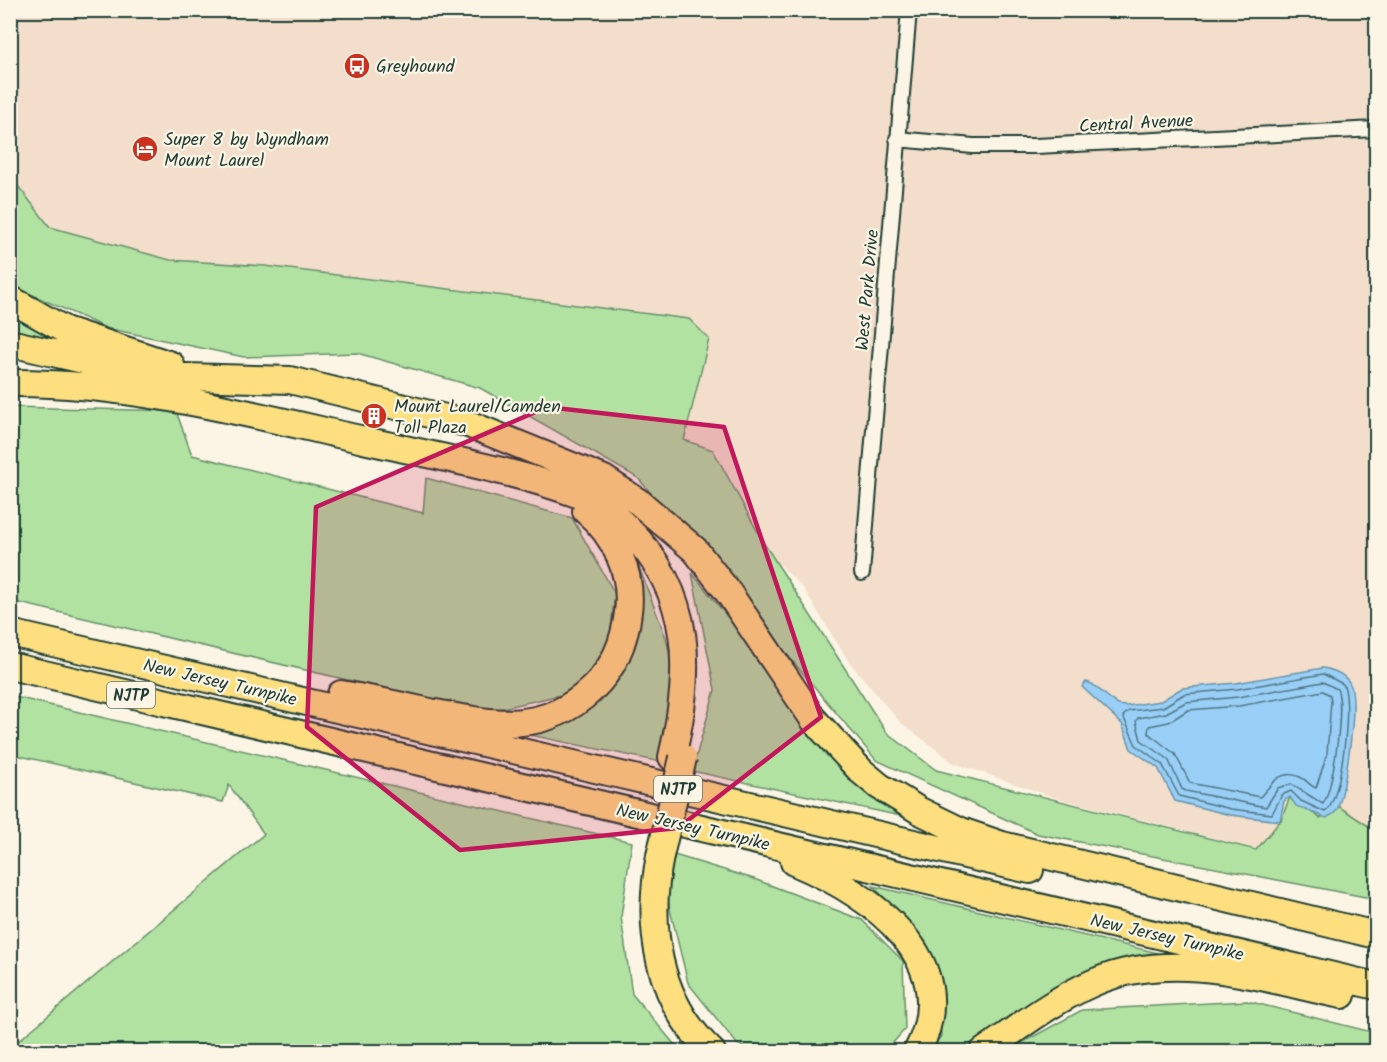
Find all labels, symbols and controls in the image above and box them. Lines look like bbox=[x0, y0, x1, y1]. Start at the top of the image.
bus stop icon: Greyhound bbox=[342, 51, 372, 81]
place label: Greyhound bbox=[376, 53, 456, 82]
street label: Central Avenue bbox=[1078, 107, 1194, 142]
place label: Super 8 by Wyndham Mount Laurel bbox=[164, 126, 329, 176]
hotel icon: Super 8 by Wyndham Mount Laurel bbox=[130, 134, 160, 164]
street label: West Park Drive bbox=[849, 228, 888, 352]
place label: Mount Laurel/Camden Toll Plaza bbox=[394, 393, 561, 443]
building icon: Mount Laurel/Camden Toll Plaza bbox=[359, 401, 389, 431]
street label: New Jersey Turnpike bbox=[140, 652, 299, 715]
road number: NJTP bbox=[107, 682, 155, 708]
road number: NJTP bbox=[654, 776, 702, 802]
street label: New Jersey Turnpike bbox=[613, 797, 772, 860]
street label: New Jersey Turnpike bbox=[1087, 907, 1246, 970]

